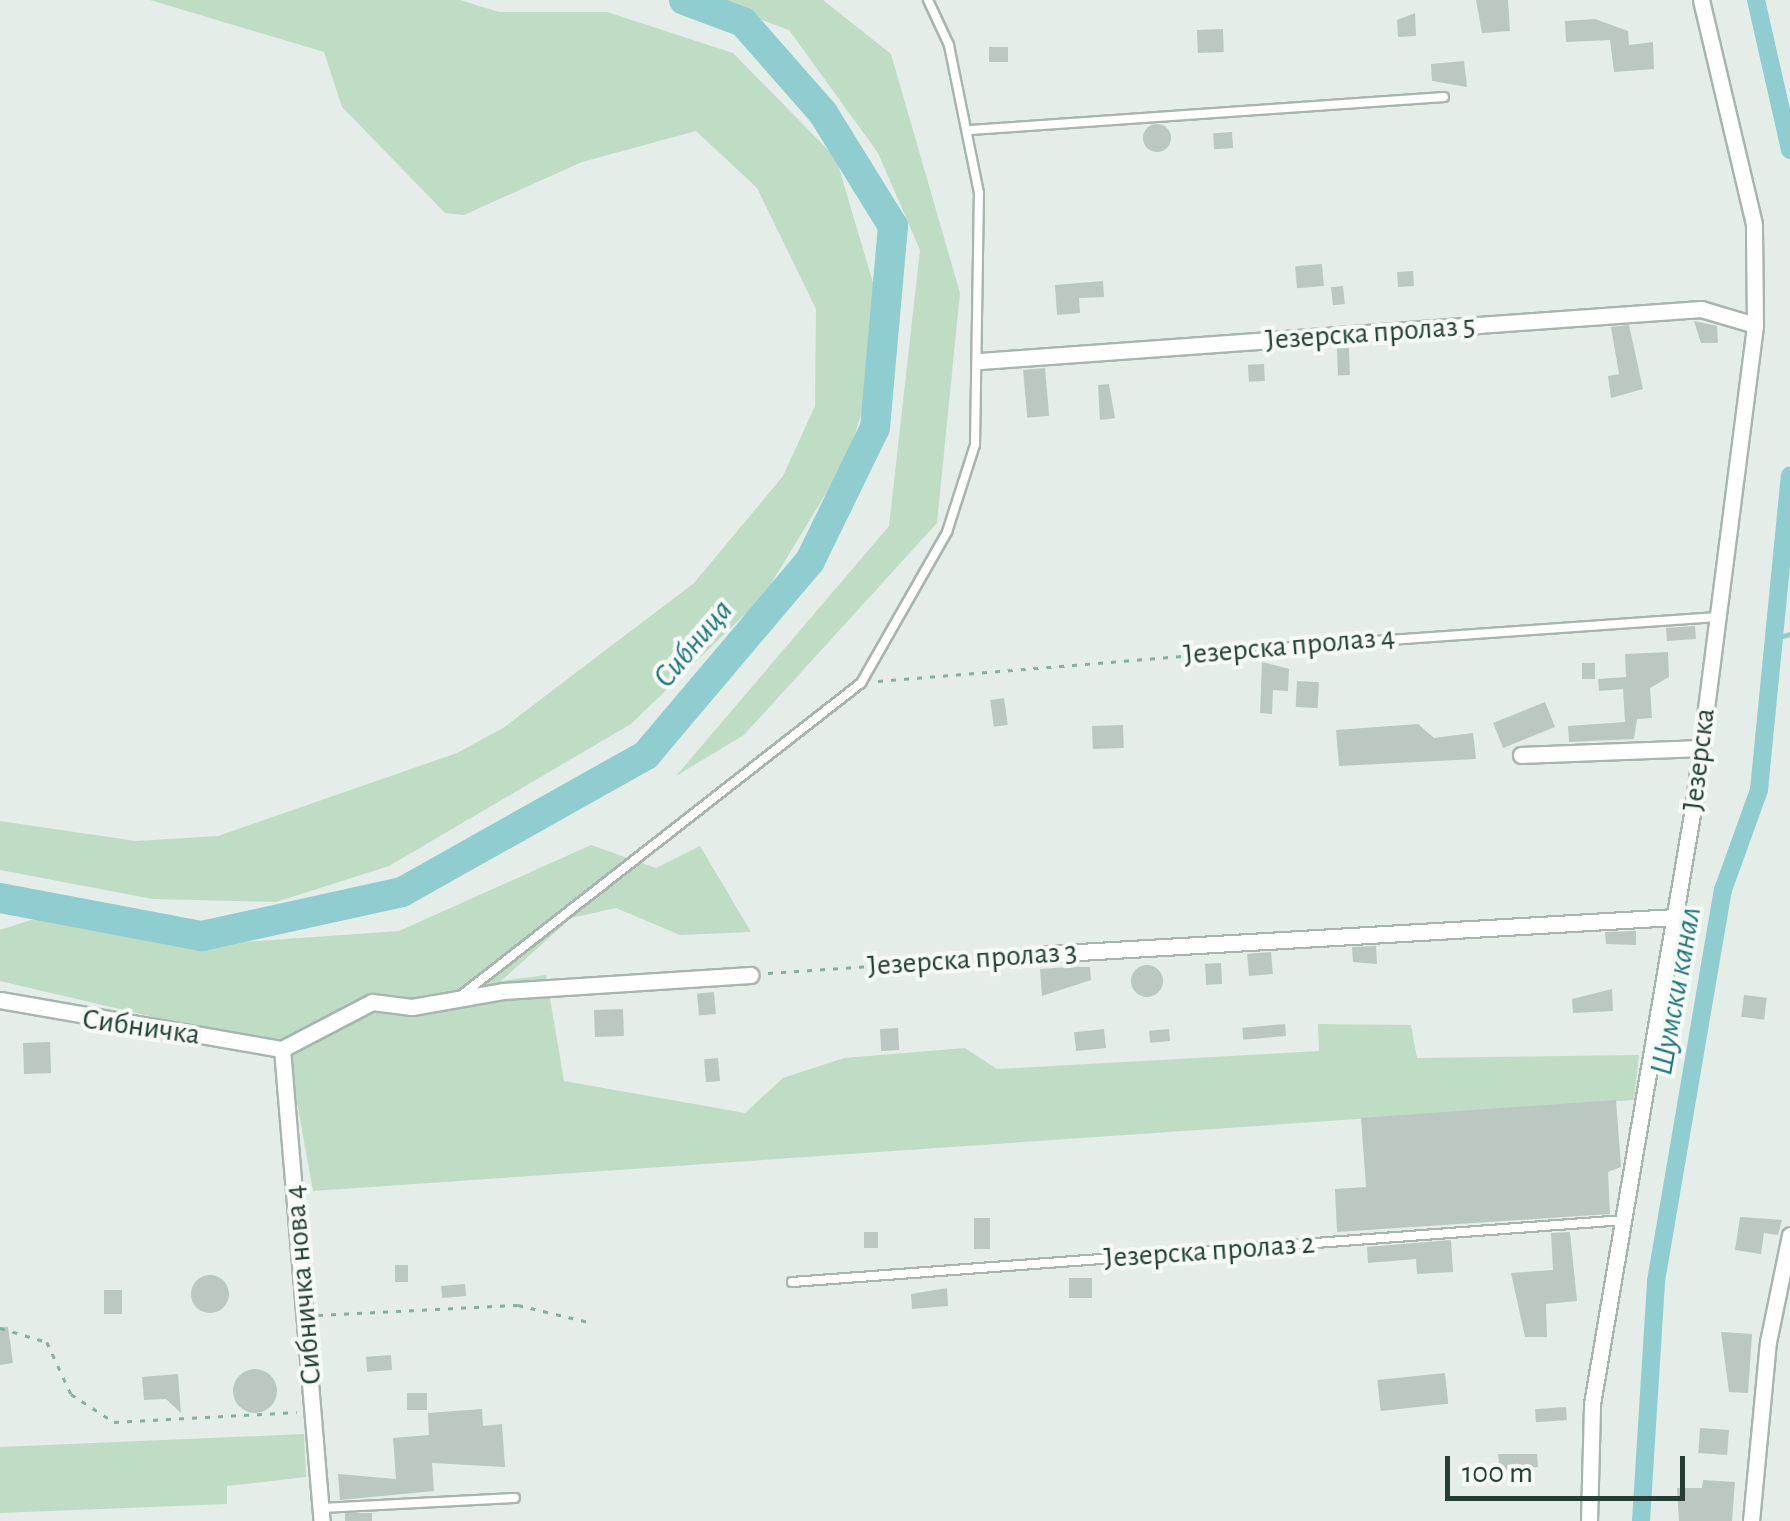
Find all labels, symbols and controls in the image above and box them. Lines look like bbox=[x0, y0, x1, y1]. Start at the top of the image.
street label: Језерска пролаз 5 bbox=[1264, 308, 1476, 358]
water label: Сибница bbox=[645, 592, 741, 696]
street label: Језерска пролаз 4 bbox=[1181, 619, 1397, 673]
street label: Језерска bbox=[1675, 706, 1723, 814]
water label: Шумски канал bbox=[1642, 904, 1710, 1078]
street label: Језерска пролаз 3 bbox=[866, 934, 1078, 984]
street label: Сибничка bbox=[80, 1001, 202, 1053]
street label: Сибничка нова 4 bbox=[276, 1183, 330, 1387]
street label: Језерска пролаз 2 bbox=[1102, 1226, 1316, 1276]
scale bar bbox=[1450, 1436, 1690, 1498]
text: 100 m bbox=[1462, 1458, 1533, 1488]

